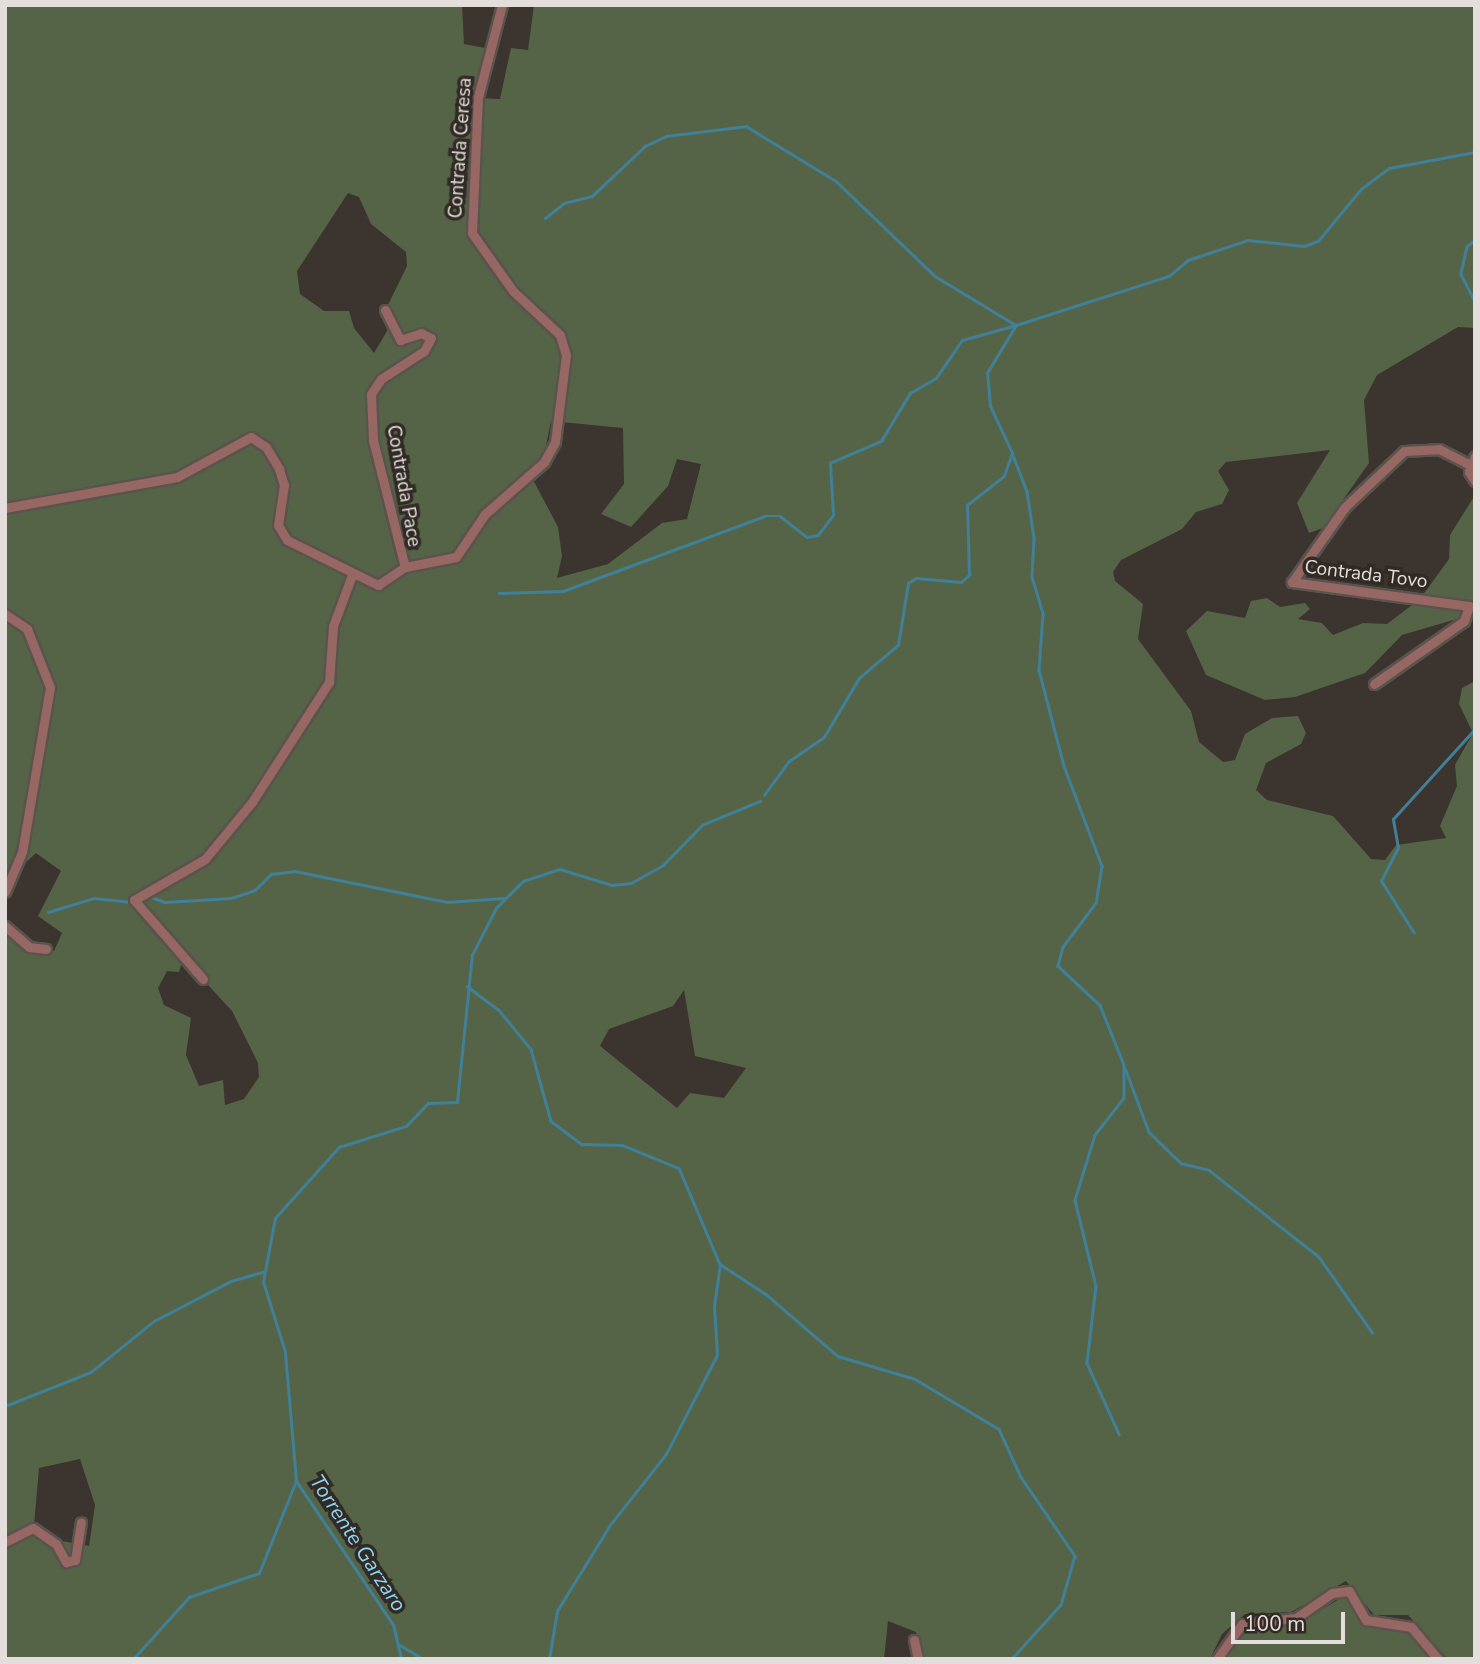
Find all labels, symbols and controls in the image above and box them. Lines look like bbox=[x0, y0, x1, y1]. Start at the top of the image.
street label: Contrada Ceresa bbox=[445, 77, 477, 219]
street label: Contrada Pace bbox=[381, 423, 425, 549]
street label: Contrada Tovo bbox=[1303, 556, 1429, 594]
water label: Torrente Garzaro bbox=[304, 1470, 412, 1616]
scale bar bbox=[1235, 1598, 1349, 1642]
text: 100 m bbox=[1244, 1610, 1305, 1638]

